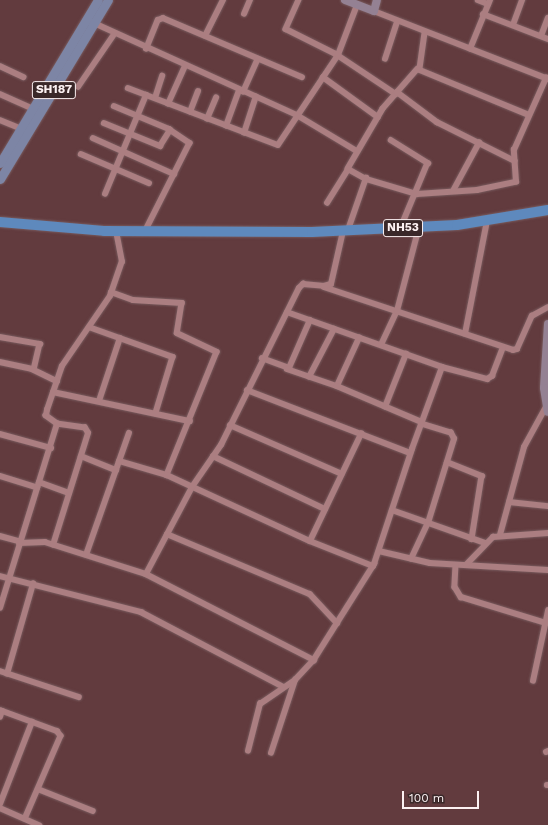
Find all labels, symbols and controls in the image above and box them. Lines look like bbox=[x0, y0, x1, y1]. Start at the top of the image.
road number: SH187 bbox=[31, 80, 77, 100]
road number: NH53 bbox=[383, 218, 423, 238]
scale bar bbox=[404, 783, 481, 809]
text: 100 m bbox=[409, 791, 444, 805]

